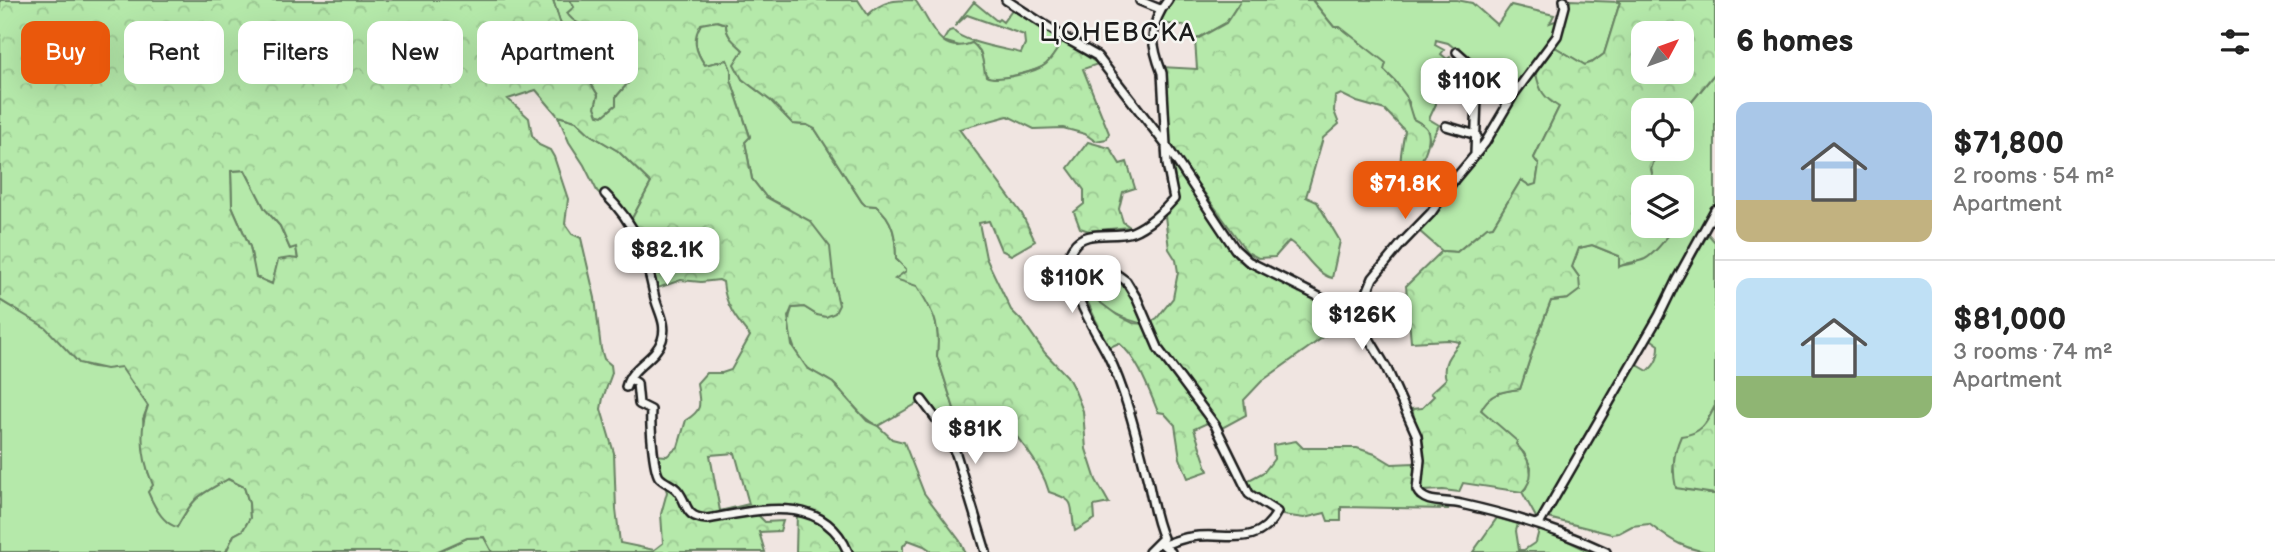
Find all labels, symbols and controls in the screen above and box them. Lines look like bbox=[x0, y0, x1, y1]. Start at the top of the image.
district label: ЦОНЕВСКА bbox=[1039, 18, 1197, 49]
chip: Buy bbox=[21, 21, 110, 84]
chip: Rent bbox=[124, 21, 224, 84]
chip: Filters bbox=[238, 21, 353, 84]
chip: New bbox=[367, 21, 463, 84]
chip: Apartment bbox=[477, 21, 638, 84]
north arrow bbox=[1631, 21, 1694, 84]
map controls bbox=[1631, 21, 1694, 238]
icon: filters bbox=[2216, 23, 2254, 61]
text: 6 homes bbox=[1736, 24, 1853, 60]
pin: $110K bbox=[1420, 58, 1518, 118]
text: $110K bbox=[1437, 67, 1501, 95]
button: locate bbox=[1631, 98, 1694, 161]
text: $71,800 bbox=[1953, 126, 2064, 162]
icon: home bbox=[1792, 130, 1876, 214]
pin: $71.8K bbox=[1348, 162, 1462, 221]
text: 2 rooms · 54 m² bbox=[1953, 162, 2115, 190]
text: $71.8K bbox=[1369, 170, 1441, 198]
button: layers bbox=[1631, 175, 1694, 238]
text: Apartment bbox=[1953, 190, 2062, 218]
pin: $82.1K bbox=[610, 228, 724, 287]
text: $82.1K bbox=[630, 236, 704, 264]
pin: $110K bbox=[1023, 256, 1121, 315]
text: $110K bbox=[1040, 264, 1104, 292]
pin: $126K bbox=[1313, 292, 1411, 352]
text: $126K bbox=[1328, 301, 1396, 329]
text: $81,000 bbox=[1953, 302, 2066, 338]
icon: home bbox=[1792, 306, 1876, 390]
text: 3 rooms · 74 m² bbox=[1953, 338, 2113, 366]
text: Apartment bbox=[1953, 366, 2062, 394]
pin: $81K bbox=[934, 406, 1016, 466]
text: $81K bbox=[948, 415, 1002, 443]

